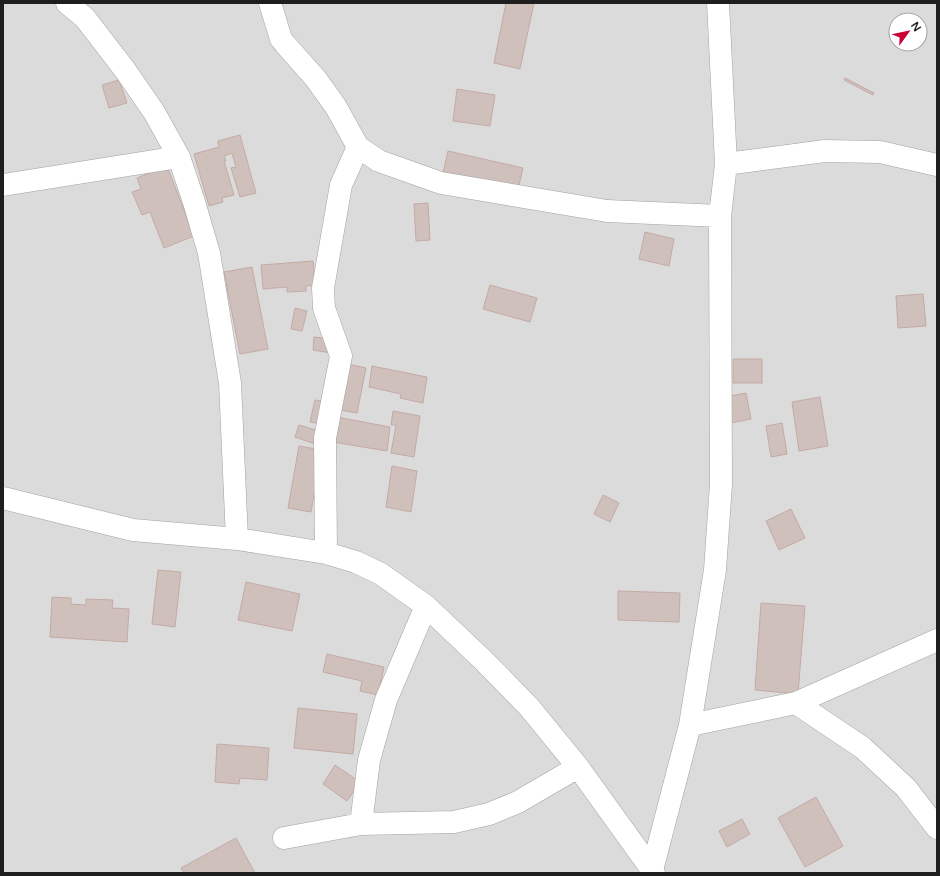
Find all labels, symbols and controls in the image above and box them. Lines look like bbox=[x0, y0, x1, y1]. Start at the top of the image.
north arrow bbox=[888, 12, 928, 52]
text: N bbox=[908, 20, 924, 34]

